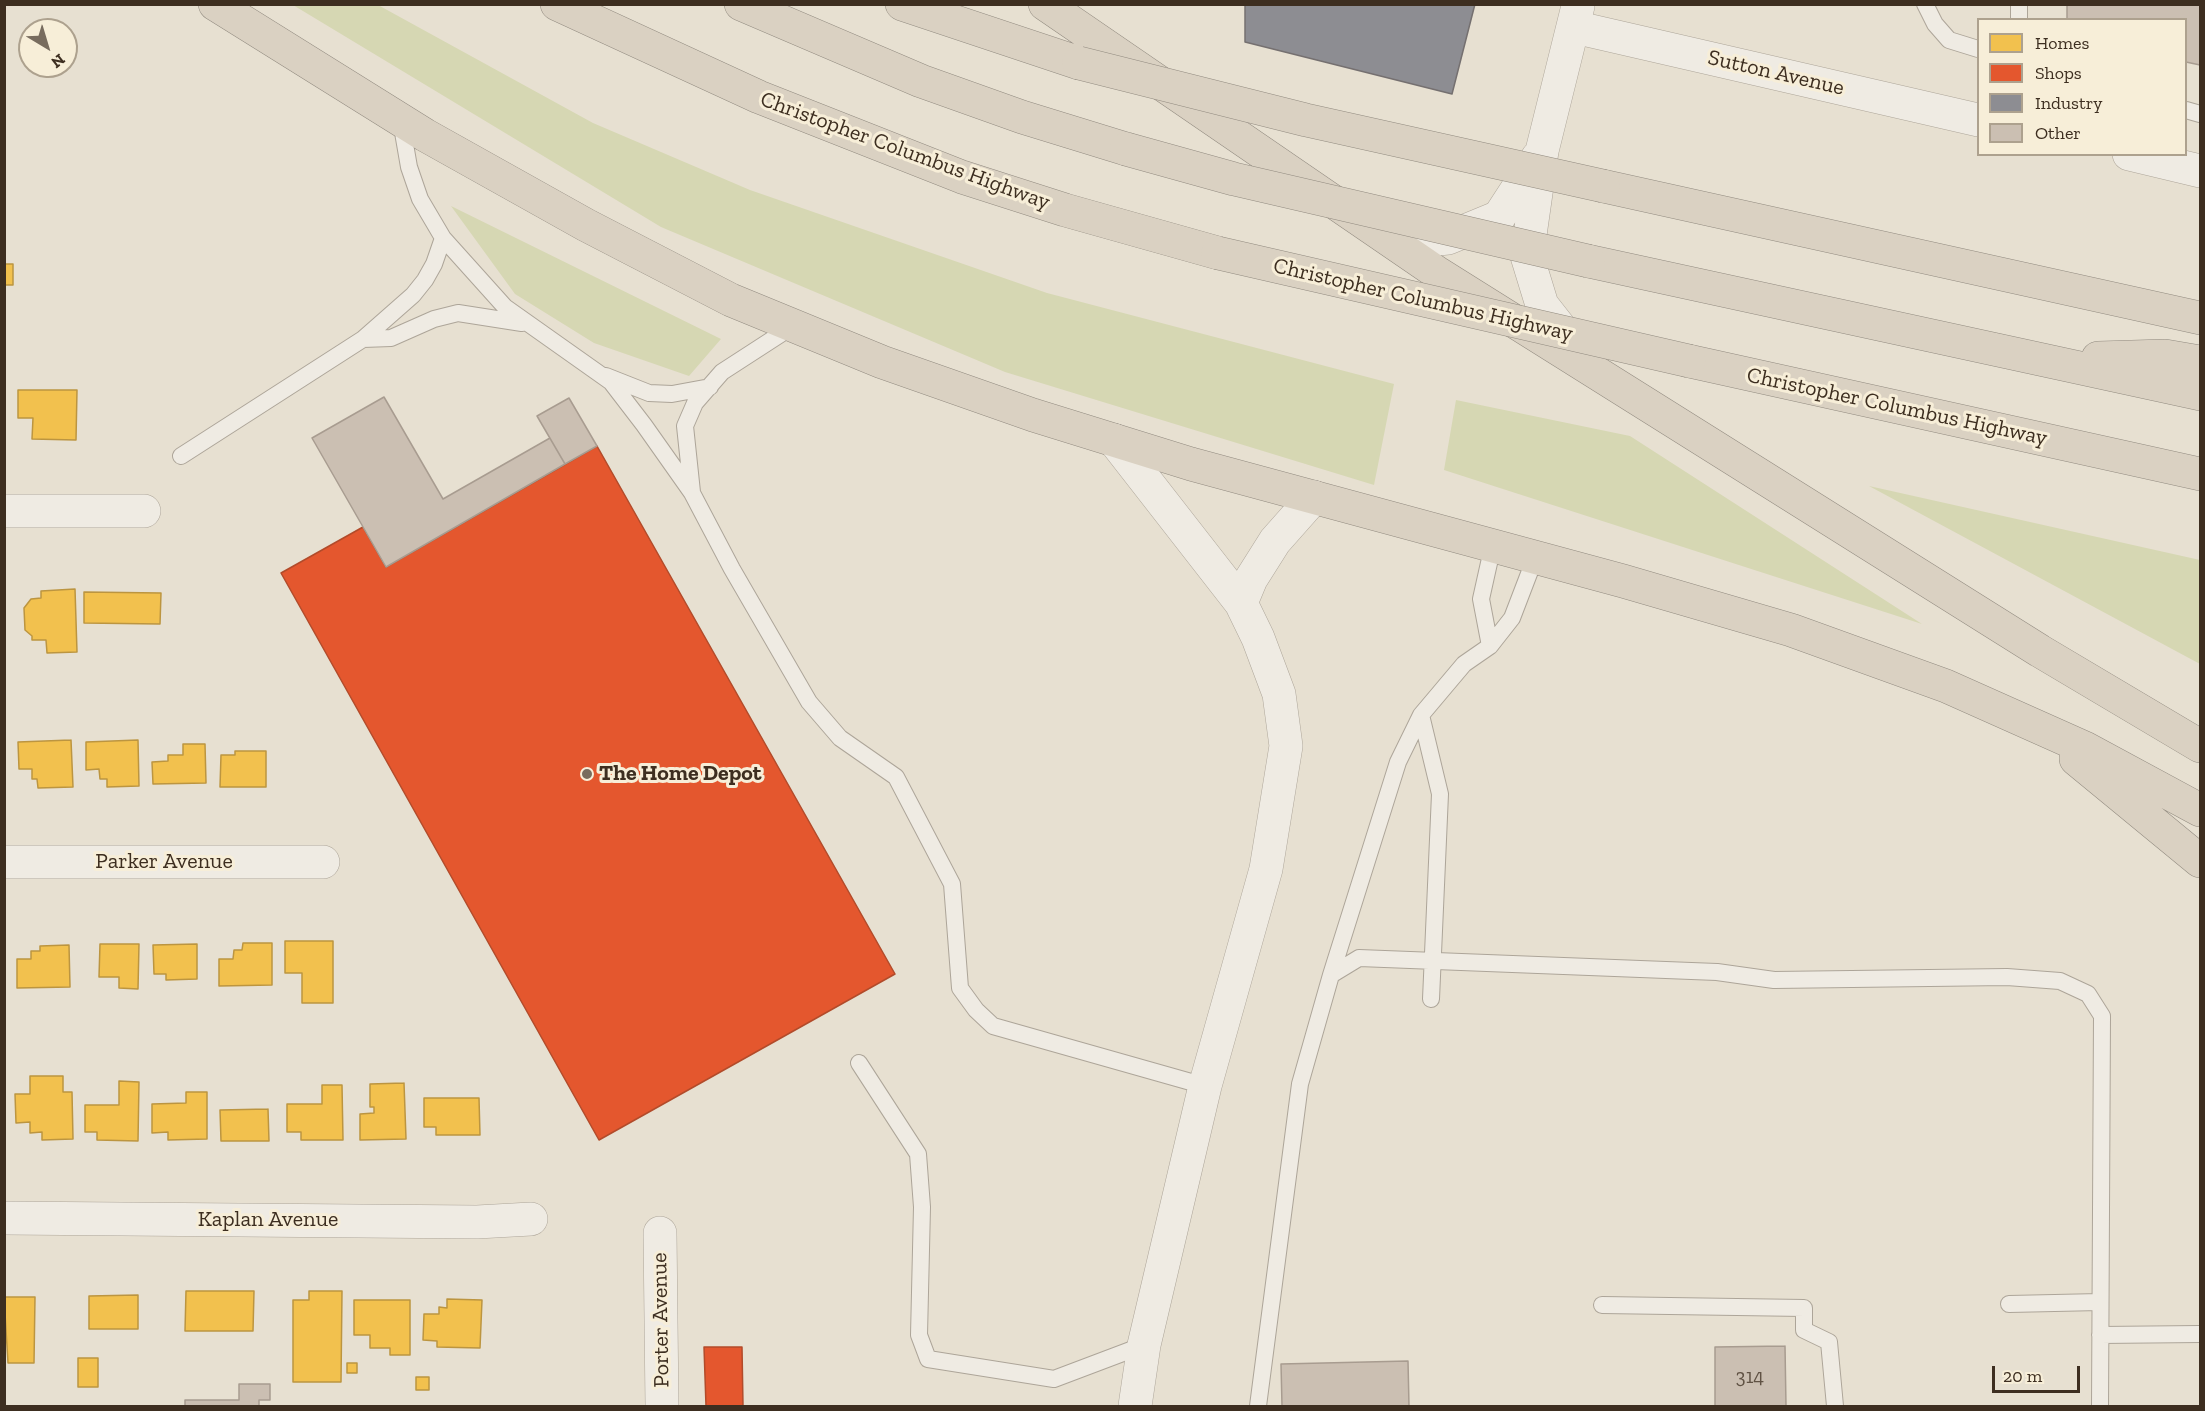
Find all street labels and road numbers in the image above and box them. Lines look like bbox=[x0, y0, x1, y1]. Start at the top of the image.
street label: Sutton Avenue bbox=[1705, 45, 1847, 101]
street label: Christopher Columbus Highway bbox=[757, 86, 1053, 216]
street label: Christopher Columbus Highway bbox=[1271, 253, 1575, 347]
street label: Christopher Columbus Highway bbox=[1744, 362, 2050, 452]
street label: Parker Avenue bbox=[95, 849, 233, 875]
street label: Kaplan Avenue bbox=[198, 1207, 338, 1233]
street label: Porter Avenue bbox=[647, 1252, 675, 1388]

